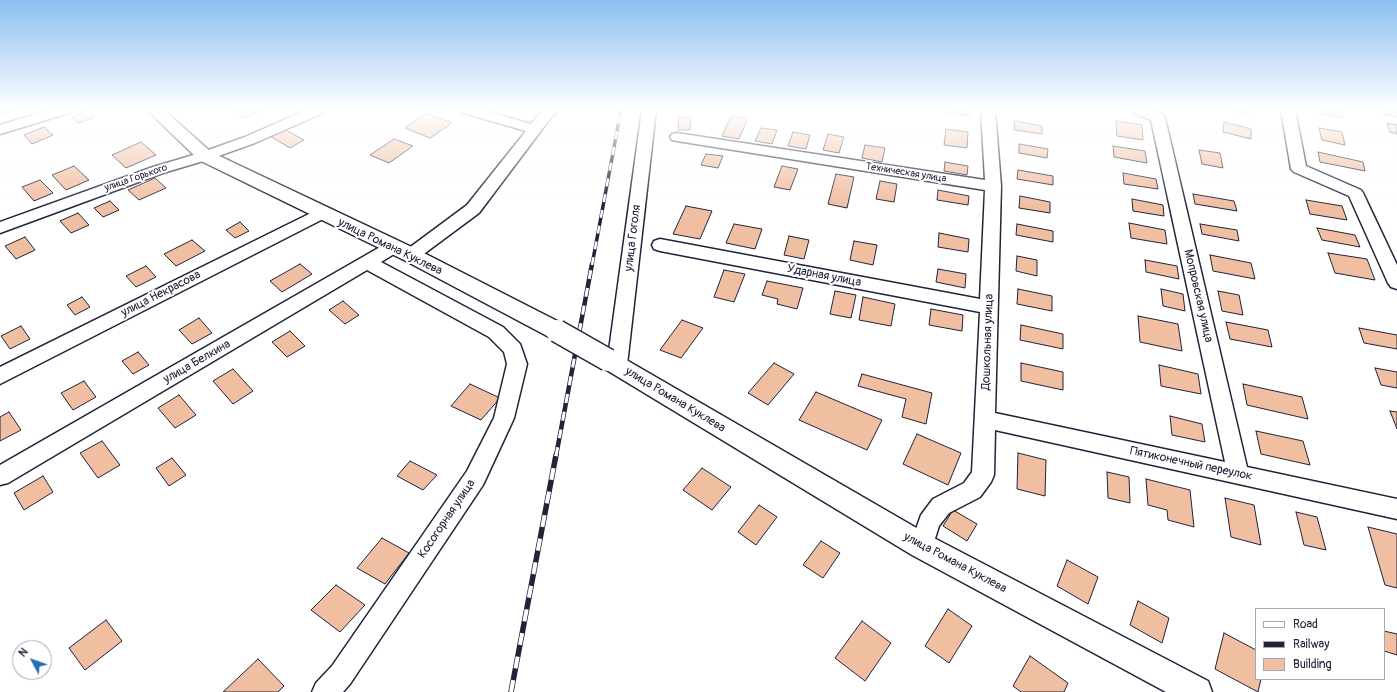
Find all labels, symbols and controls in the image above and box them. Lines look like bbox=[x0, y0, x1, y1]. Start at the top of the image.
street label: Техническая улица bbox=[865, 161, 947, 185]
street label: улица Горького bbox=[103, 162, 169, 194]
street label: улица Гоголя bbox=[622, 204, 644, 272]
street label: улица Романа Куклева bbox=[335, 215, 445, 279]
street label: Мопровская улица bbox=[1180, 248, 1216, 344]
street label: Ударная улица bbox=[786, 262, 862, 290]
street label: улица Некрасова bbox=[119, 268, 203, 320]
street label: Дошкольная улица bbox=[979, 294, 997, 390]
street label: улица Белкина bbox=[161, 337, 233, 387]
street label: улица Романа Куклева bbox=[622, 364, 728, 436]
street label: Пятиконечный переулок bbox=[1129, 444, 1253, 484]
street label: Косогорная улица bbox=[415, 477, 479, 561]
street label: улица Романа Куклева bbox=[901, 530, 1009, 596]
legend bbox=[1255, 608, 1385, 680]
text: Road bbox=[1293, 617, 1318, 632]
text: Railway bbox=[1293, 637, 1329, 652]
north arrow bbox=[12, 640, 52, 680]
text: N bbox=[16, 645, 31, 660]
text: Building bbox=[1293, 657, 1332, 672]

